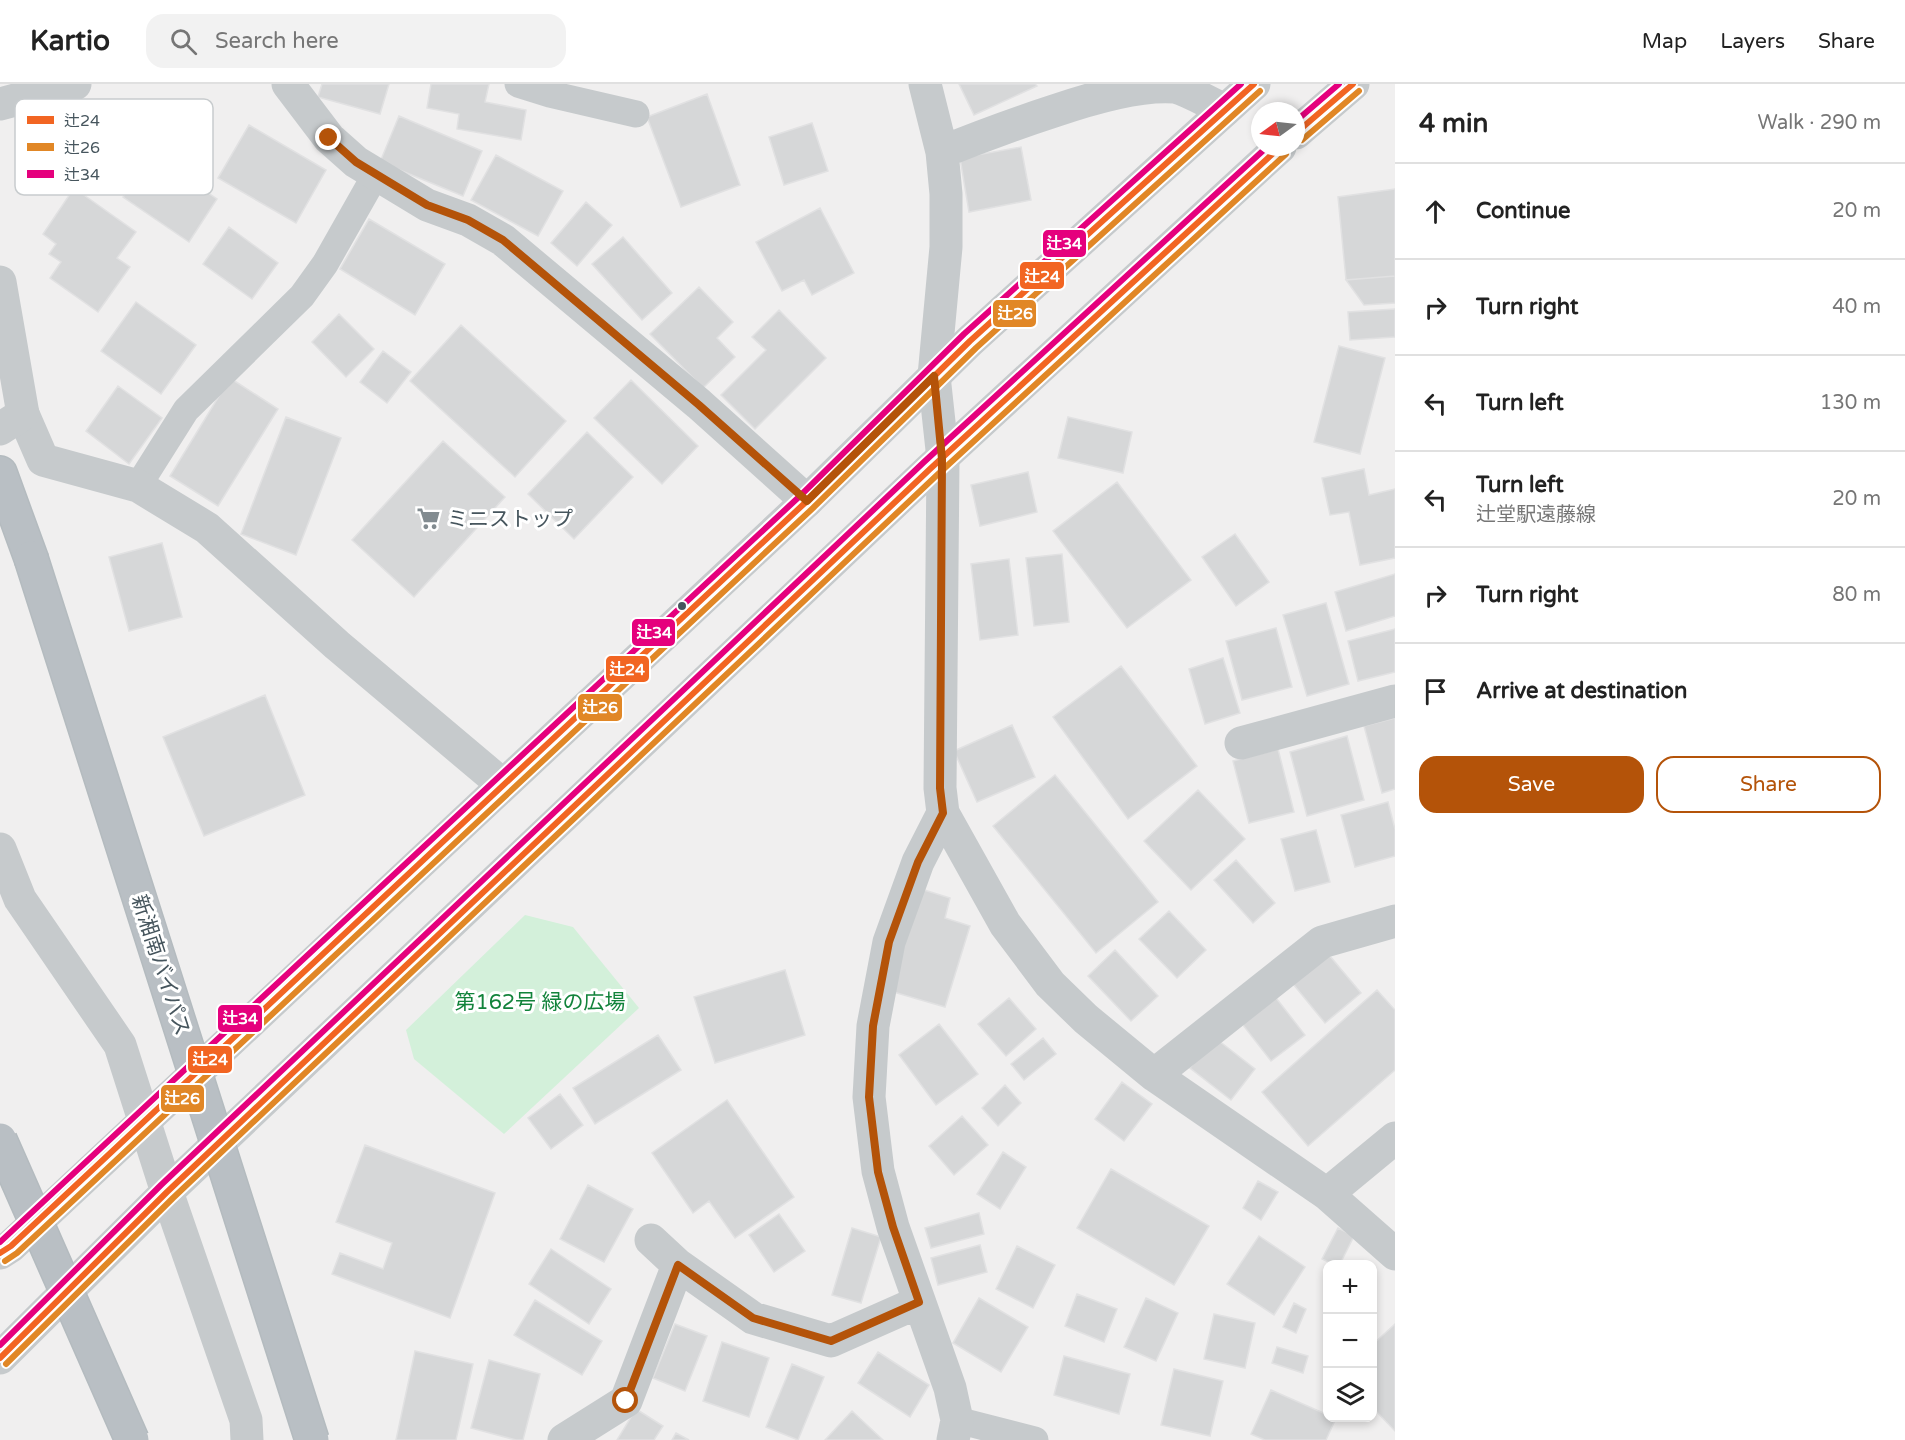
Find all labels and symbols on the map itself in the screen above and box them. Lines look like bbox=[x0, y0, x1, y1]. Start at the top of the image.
legend bbox=[15, 99, 213, 195]
north arrow bbox=[1251, 102, 1305, 156]
text: 辻24 bbox=[64, 111, 100, 131]
route end bbox=[315, 124, 341, 150]
text: 辻26 bbox=[64, 138, 100, 158]
text: 辻34 bbox=[64, 165, 100, 185]
line badge: 辻34 bbox=[1042, 229, 1087, 258]
text: 辻34 bbox=[1046, 234, 1082, 254]
line badge: 辻24 bbox=[1019, 261, 1065, 290]
text: 辻24 bbox=[1024, 267, 1060, 287]
line badge: 辻26 bbox=[992, 299, 1037, 328]
text: 辻26 bbox=[997, 304, 1033, 324]
supermarket icon: ミニストップ bbox=[416, 506, 442, 532]
place label: ミニストップ bbox=[447, 507, 573, 532]
unlabelled marker bbox=[676, 600, 688, 612]
line badge: 辻34 bbox=[631, 618, 676, 647]
text: 辻34 bbox=[636, 623, 672, 643]
line badge: 辻24 bbox=[605, 655, 650, 683]
text: 辻24 bbox=[609, 660, 645, 680]
line badge: 辻26 bbox=[577, 693, 623, 722]
text: 辻26 bbox=[582, 698, 618, 718]
street label: 新湘南バイパス bbox=[126, 892, 195, 1039]
park label: 第162号 緑の広場 bbox=[454, 990, 626, 1015]
line badge: 辻34 bbox=[217, 1004, 263, 1033]
text: 辻34 bbox=[222, 1009, 258, 1029]
line badge: 辻24 bbox=[187, 1045, 233, 1074]
text: 辻24 bbox=[192, 1050, 228, 1070]
line badge: 辻26 bbox=[160, 1084, 205, 1113]
text: 辻26 bbox=[164, 1089, 200, 1109]
route start bbox=[612, 1387, 638, 1413]

